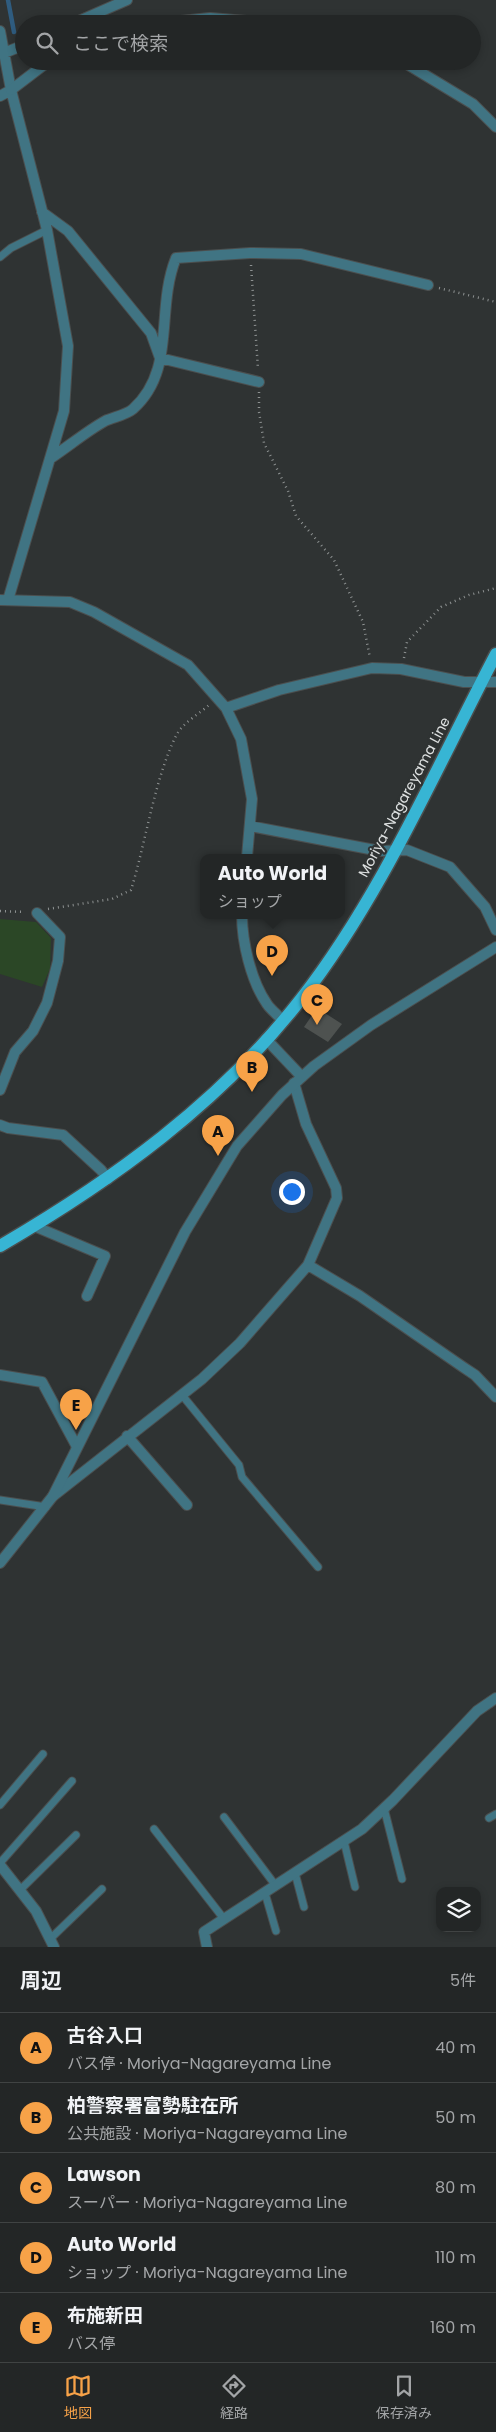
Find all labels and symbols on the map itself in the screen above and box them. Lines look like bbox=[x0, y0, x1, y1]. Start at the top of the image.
street label: Moriya-Nagareyama Line bbox=[353, 713, 455, 881]
pin: D bbox=[256, 935, 288, 976]
pin: C bbox=[301, 984, 333, 1025]
pin: B bbox=[236, 1051, 268, 1092]
pin: A bbox=[202, 1115, 234, 1156]
your location bbox=[279, 1179, 305, 1205]
pin: E bbox=[60, 1389, 92, 1430]

